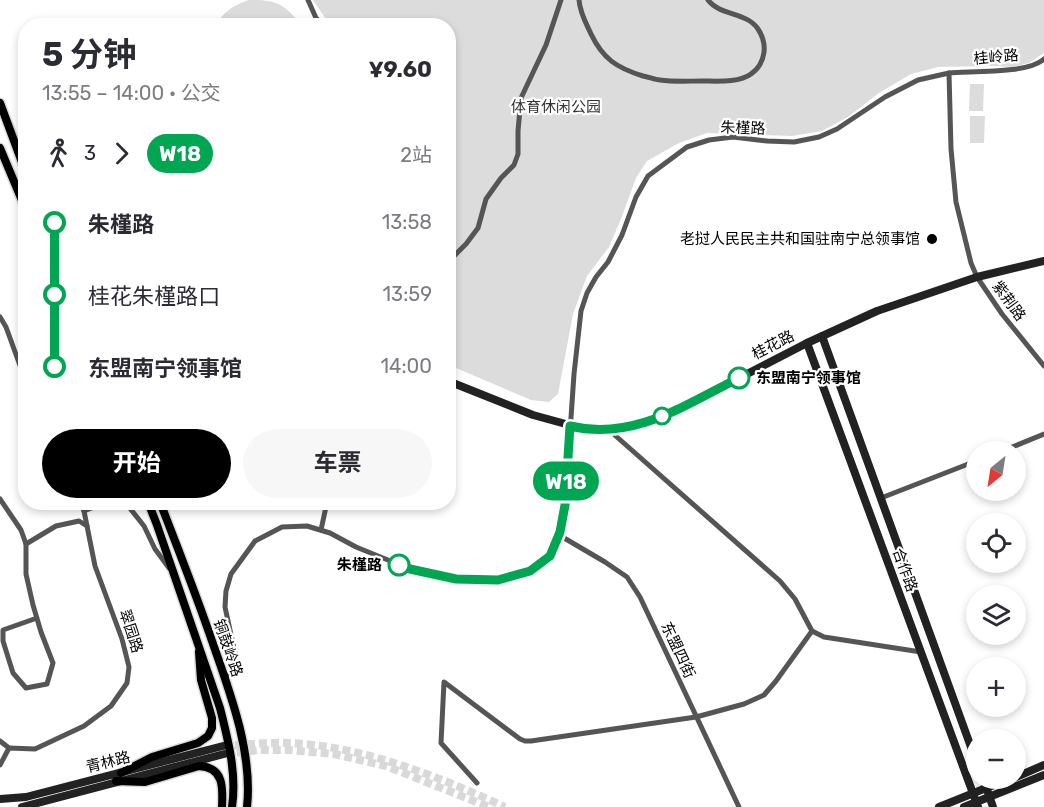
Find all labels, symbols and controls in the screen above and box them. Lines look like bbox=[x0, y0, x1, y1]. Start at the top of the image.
text: 5 分钟 bbox=[42, 35, 136, 74]
street label: 桂岭路 bbox=[973, 46, 1019, 68]
text: ¥9.60 bbox=[368, 56, 432, 83]
text: 13:55 – 14:00 · 公交 bbox=[42, 81, 221, 105]
park label: 体育休闲公园 bbox=[511, 98, 601, 116]
street label: 朱槿路 bbox=[720, 118, 766, 138]
icon: walk bbox=[42, 137, 75, 170]
icon: forward bbox=[105, 137, 138, 170]
text: 3 bbox=[84, 141, 96, 165]
text: W18 bbox=[159, 141, 201, 166]
text: 2站 bbox=[400, 143, 432, 167]
text: 13:58 bbox=[382, 210, 432, 234]
text: 朱槿路 bbox=[88, 211, 154, 238]
place label: 老挝人民民主共和国驻南宁总领事馆 bbox=[680, 230, 920, 248]
marker: 老挝人民民主共和国驻南宁总领事馆 bbox=[925, 232, 939, 246]
street label: 紫荆路 bbox=[988, 278, 1030, 324]
text: 13:59 bbox=[383, 282, 432, 306]
text: 桂花朱槿路口 bbox=[88, 283, 220, 310]
street label: 桂花路 bbox=[749, 327, 797, 363]
text: 14:00 bbox=[381, 354, 432, 378]
text: 东盟南宁领事馆 bbox=[88, 355, 242, 382]
marker: 东盟南宁领事馆 bbox=[728, 367, 750, 389]
place label: 东盟南宁领事馆 bbox=[756, 369, 861, 387]
unlabelled marker bbox=[653, 407, 671, 425]
button: 开始 bbox=[42, 429, 231, 498]
button: 车票 bbox=[243, 429, 432, 498]
north arrow bbox=[966, 441, 1026, 501]
map controls bbox=[966, 441, 1026, 789]
line badge: W18 bbox=[532, 462, 600, 500]
text: W18 bbox=[545, 469, 587, 494]
button: locate bbox=[966, 513, 1026, 573]
street label: 合作路 bbox=[889, 546, 921, 594]
marker: 朱槿路 bbox=[388, 554, 410, 576]
place label: 朱槿路 bbox=[337, 556, 382, 574]
button: layers bbox=[966, 585, 1026, 645]
street label: 翠园路 bbox=[115, 607, 147, 655]
street label: 铜鼓岭路 bbox=[210, 617, 246, 679]
street label: 东盟四街 bbox=[657, 619, 699, 681]
button: + bbox=[966, 657, 1026, 717]
button: − bbox=[966, 729, 1026, 789]
street label: 青林路 bbox=[84, 748, 132, 776]

